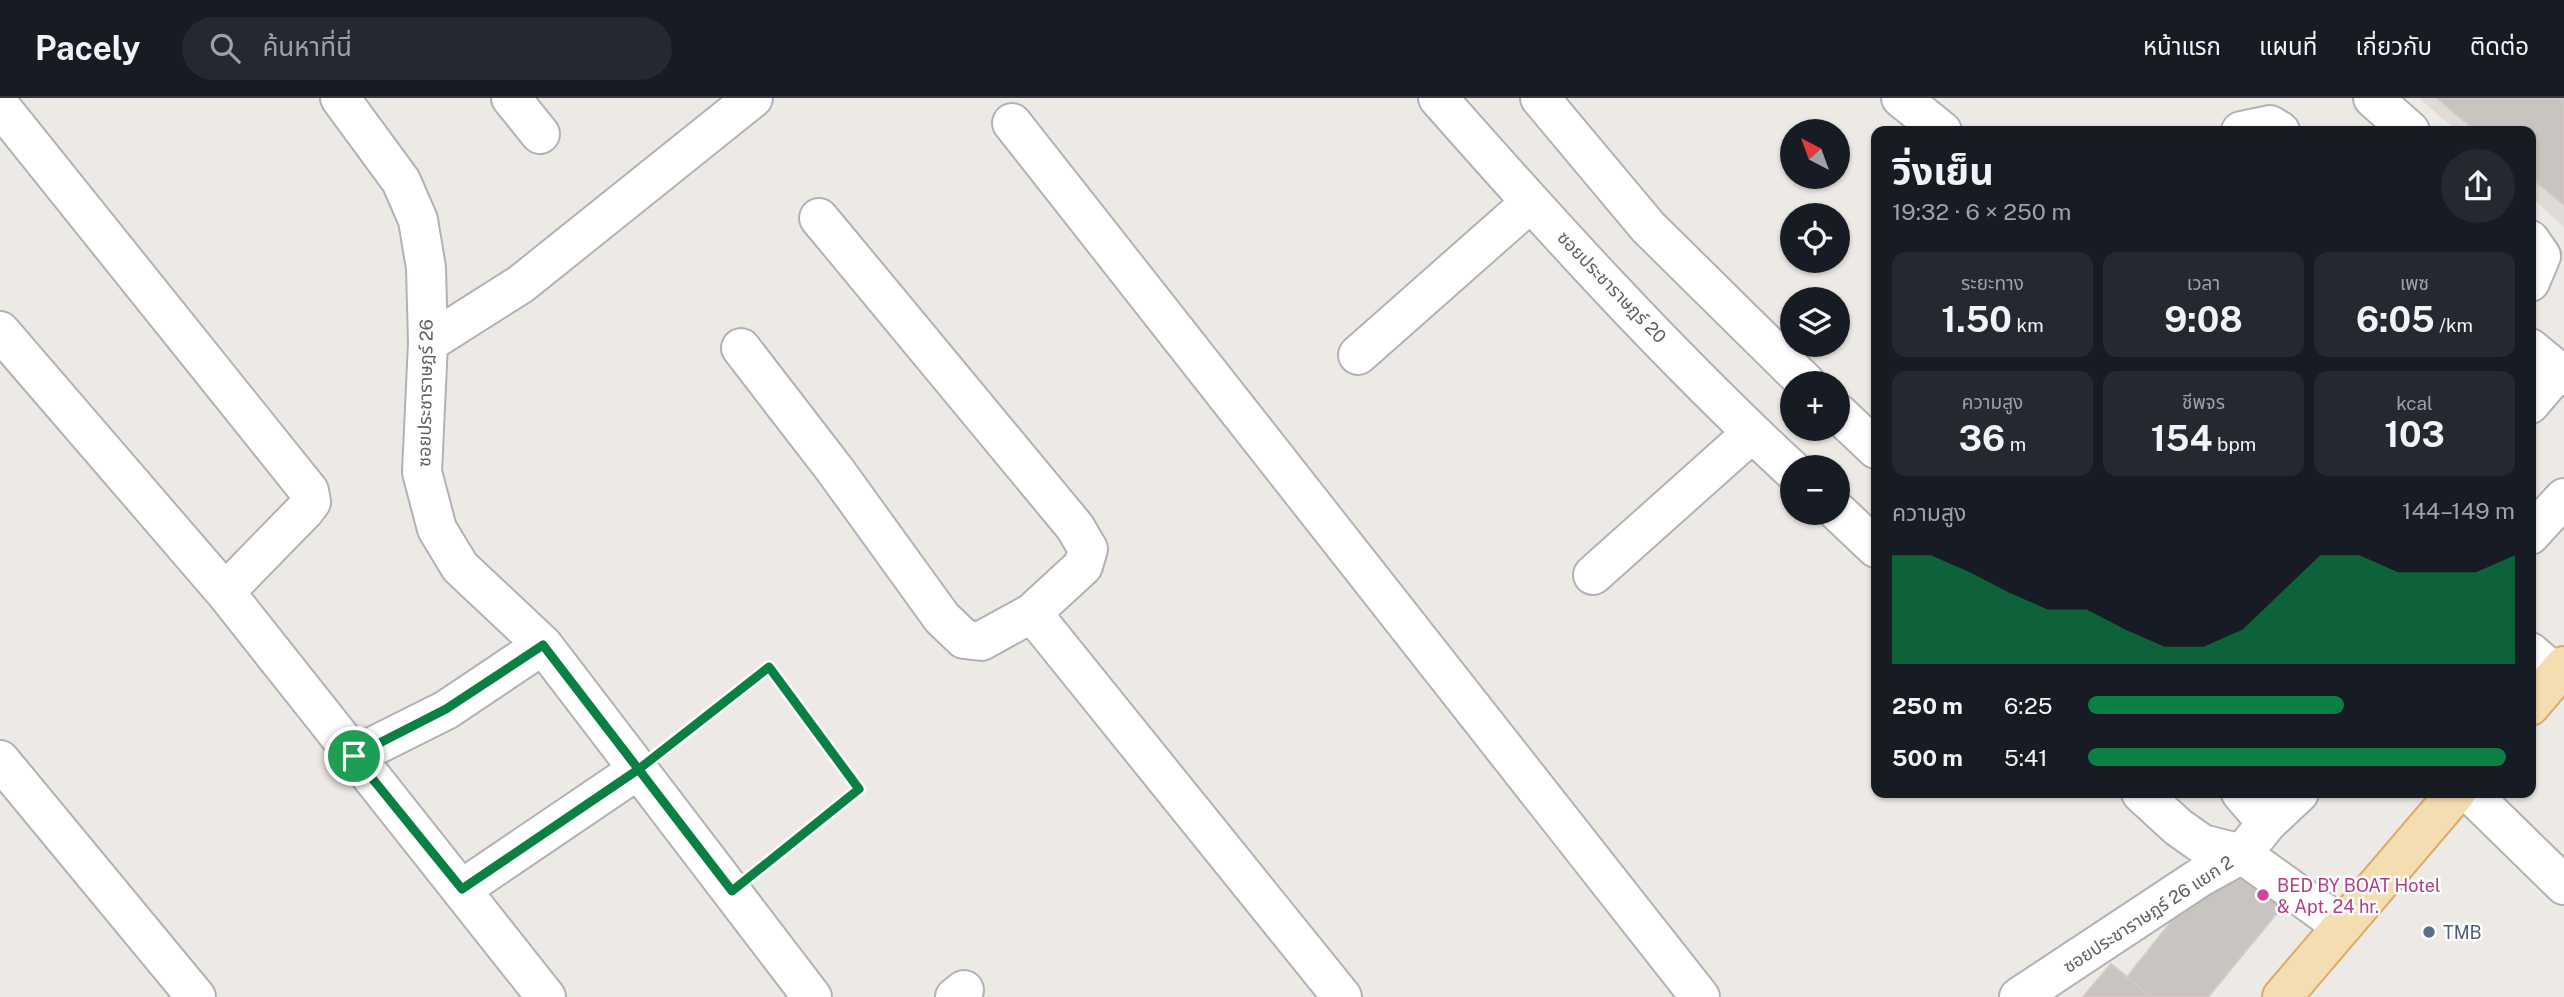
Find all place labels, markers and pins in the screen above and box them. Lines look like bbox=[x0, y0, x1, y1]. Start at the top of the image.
pin bbox=[324, 726, 384, 786]
place label: BED BY BOAT Hotel & Apt. 24 hr. bbox=[2277, 875, 2440, 917]
marker: BED BY BOAT Hotel & Apt. 24 hr. bbox=[2255, 887, 2271, 903]
place label: TMB bbox=[2443, 922, 2482, 943]
marker: TMB bbox=[2421, 924, 2437, 940]

